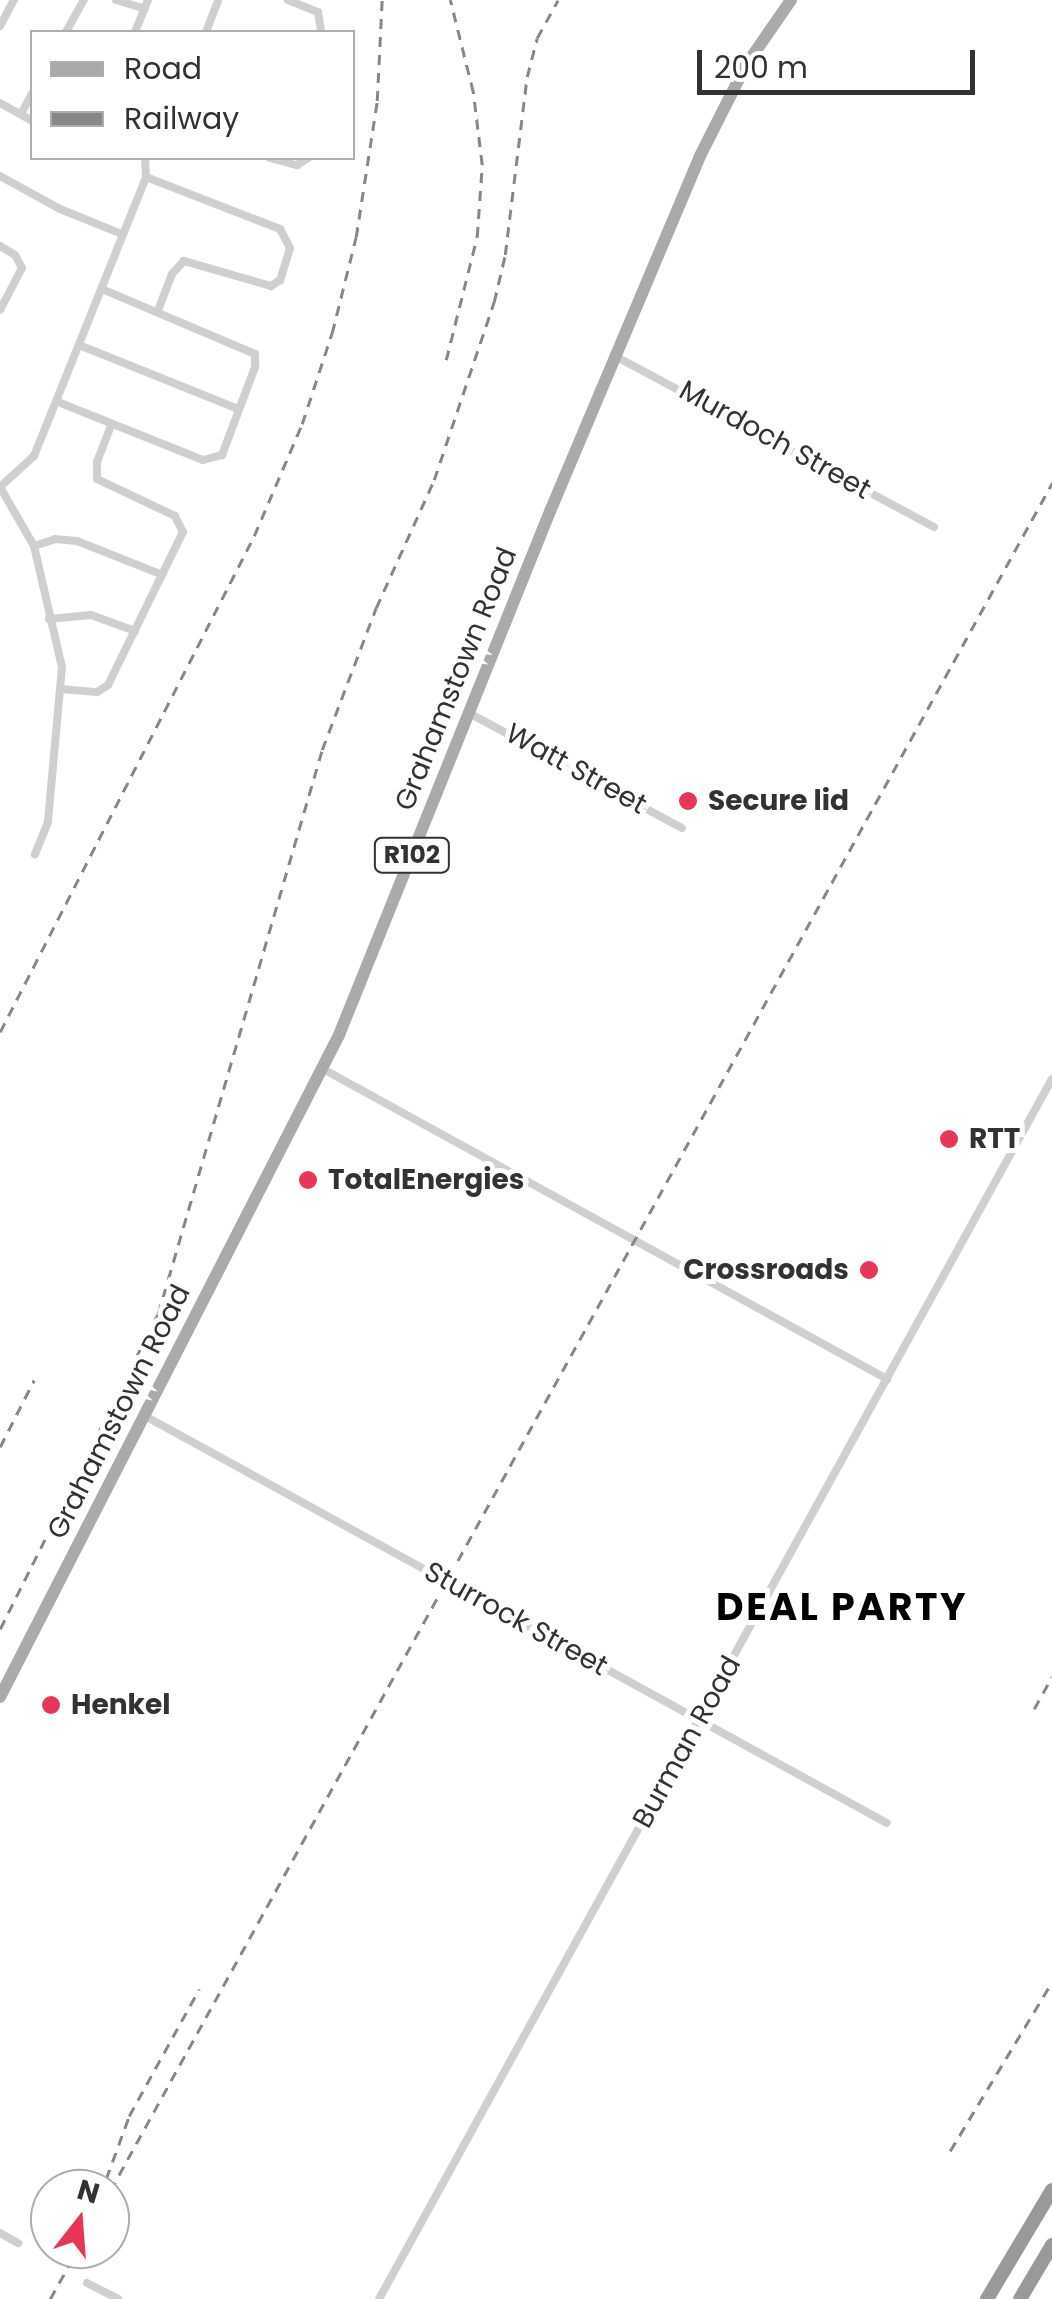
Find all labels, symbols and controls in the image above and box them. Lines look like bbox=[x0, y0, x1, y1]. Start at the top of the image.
legend bbox=[30, 30, 355, 160]
scale bar bbox=[702, 30, 980, 92]
text: 200 m bbox=[714, 46, 808, 89]
text: Road bbox=[124, 47, 202, 90]
text: Railway bbox=[124, 97, 239, 140]
street label: Murdoch Street bbox=[673, 374, 877, 506]
street label: Grahamstown Road bbox=[388, 543, 524, 815]
street label: Watt Street bbox=[500, 716, 652, 822]
place label: Secure lid bbox=[708, 784, 849, 818]
marker: Secure lid bbox=[677, 790, 699, 812]
road number: R102 bbox=[372, 835, 452, 875]
place label: RTT bbox=[969, 1122, 1020, 1156]
marker: RTT bbox=[938, 1128, 960, 1150]
place label: TotalEnergies bbox=[328, 1163, 524, 1197]
marker: TotalEnergies bbox=[297, 1169, 319, 1191]
place label: Crossroads bbox=[683, 1253, 849, 1287]
marker: Crossroads bbox=[858, 1259, 880, 1281]
street label: Grahamstown Road bbox=[40, 1279, 198, 1545]
street label: Sturrock Street bbox=[419, 1555, 613, 1683]
district label: DEAL PARTY bbox=[716, 1584, 968, 1630]
street label: Burman Road bbox=[626, 1650, 748, 1834]
place label: Henkel bbox=[71, 1688, 170, 1722]
marker: Henkel bbox=[40, 1694, 62, 1716]
north arrow bbox=[30, 2169, 130, 2269]
text: N bbox=[73, 2170, 104, 2213]

